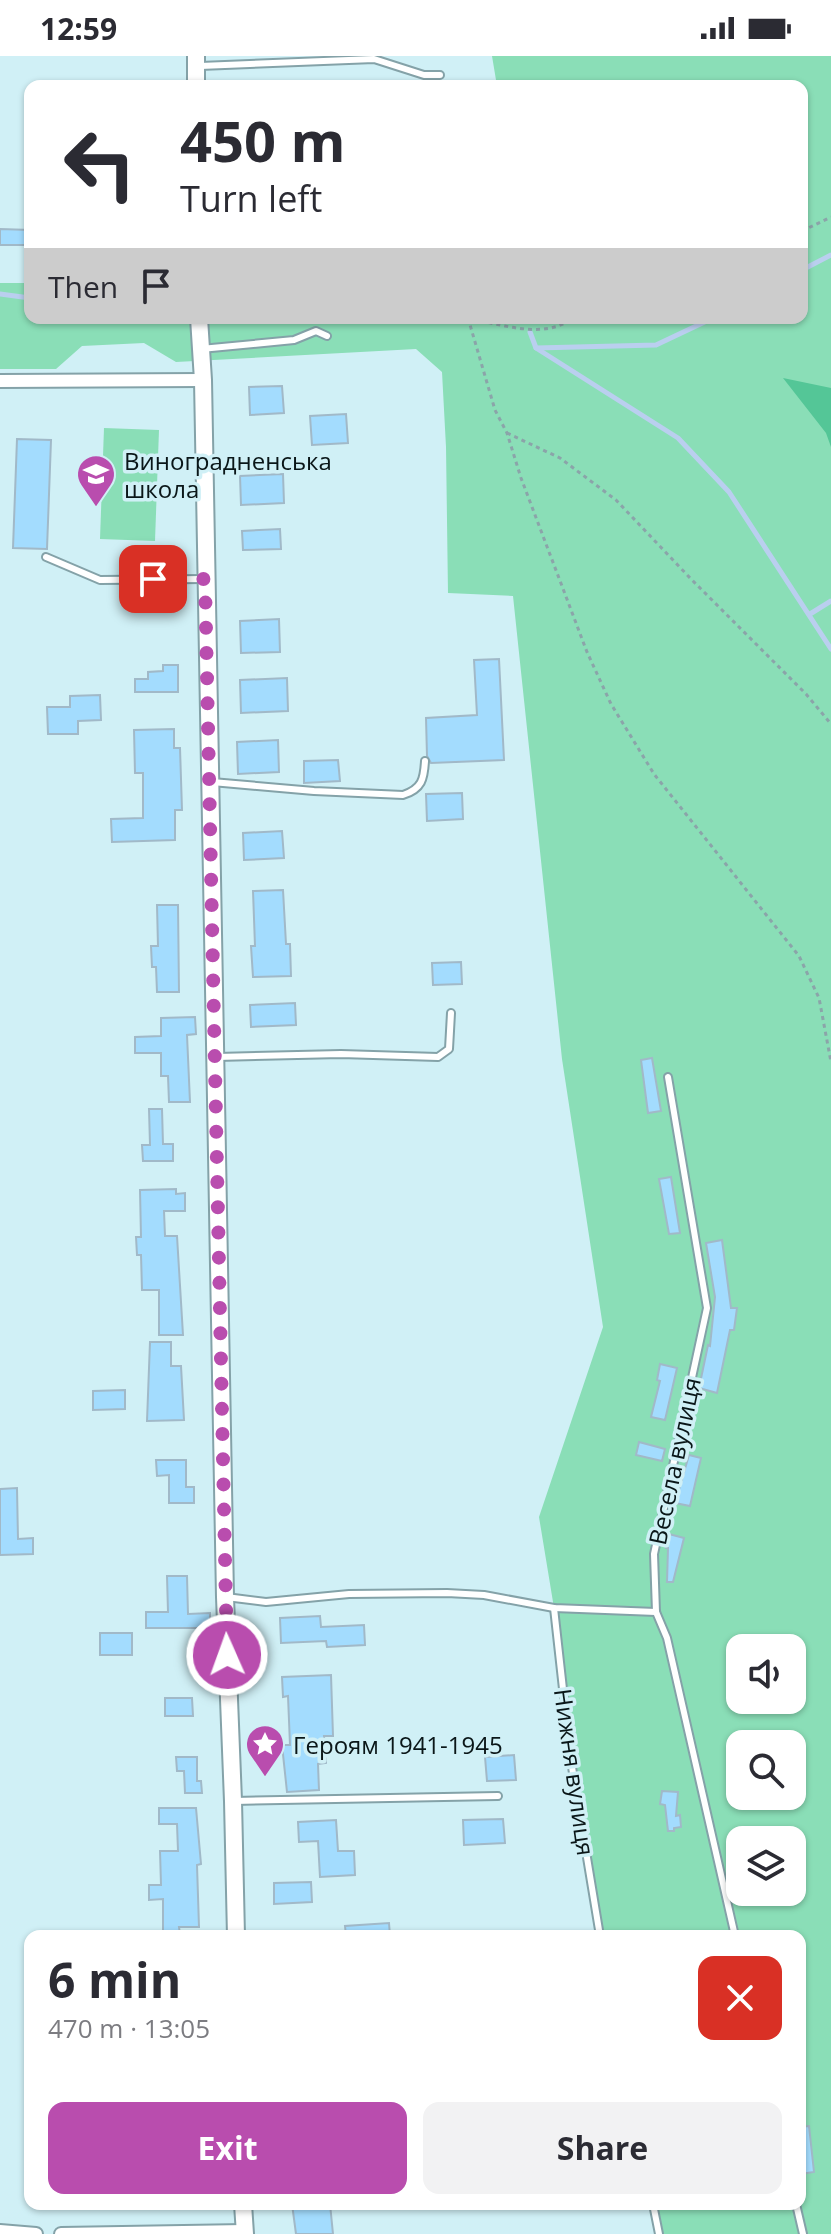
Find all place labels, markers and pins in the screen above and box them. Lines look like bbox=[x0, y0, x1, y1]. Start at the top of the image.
place label: Виноградненська школа bbox=[124, 444, 332, 505]
school or university icon: Виноградненська школа bbox=[75, 453, 117, 508]
pin bbox=[119, 545, 187, 613]
place icon: Героям 1941-1945 bbox=[244, 1723, 286, 1778]
place label: Героям 1941-1945 bbox=[293, 1728, 503, 1761]

